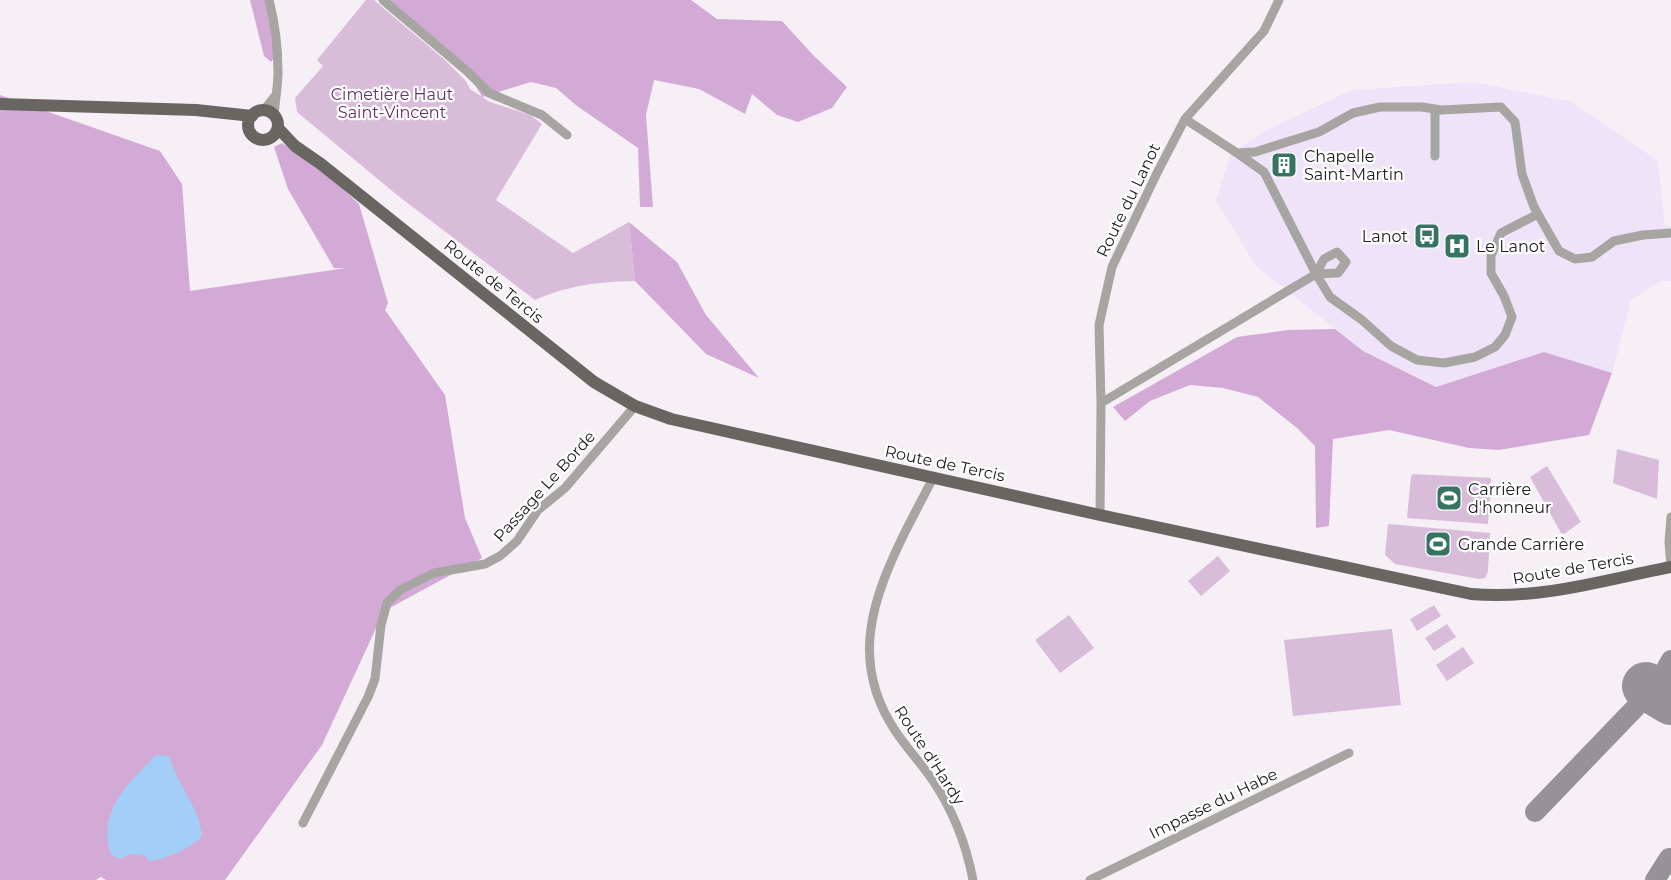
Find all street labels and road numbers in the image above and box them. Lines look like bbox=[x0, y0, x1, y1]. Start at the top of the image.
street label: Route du Lanot bbox=[1093, 140, 1164, 260]
street label: Route de Tercis bbox=[440, 236, 547, 327]
street label: Passage Le Borde bbox=[490, 427, 599, 546]
street label: Route de Tercis bbox=[883, 441, 1007, 486]
street label: Route de Tercis bbox=[1511, 548, 1635, 588]
street label: Route d'Hardy bbox=[890, 702, 969, 809]
street label: Impasse du Habe bbox=[1146, 764, 1280, 843]

